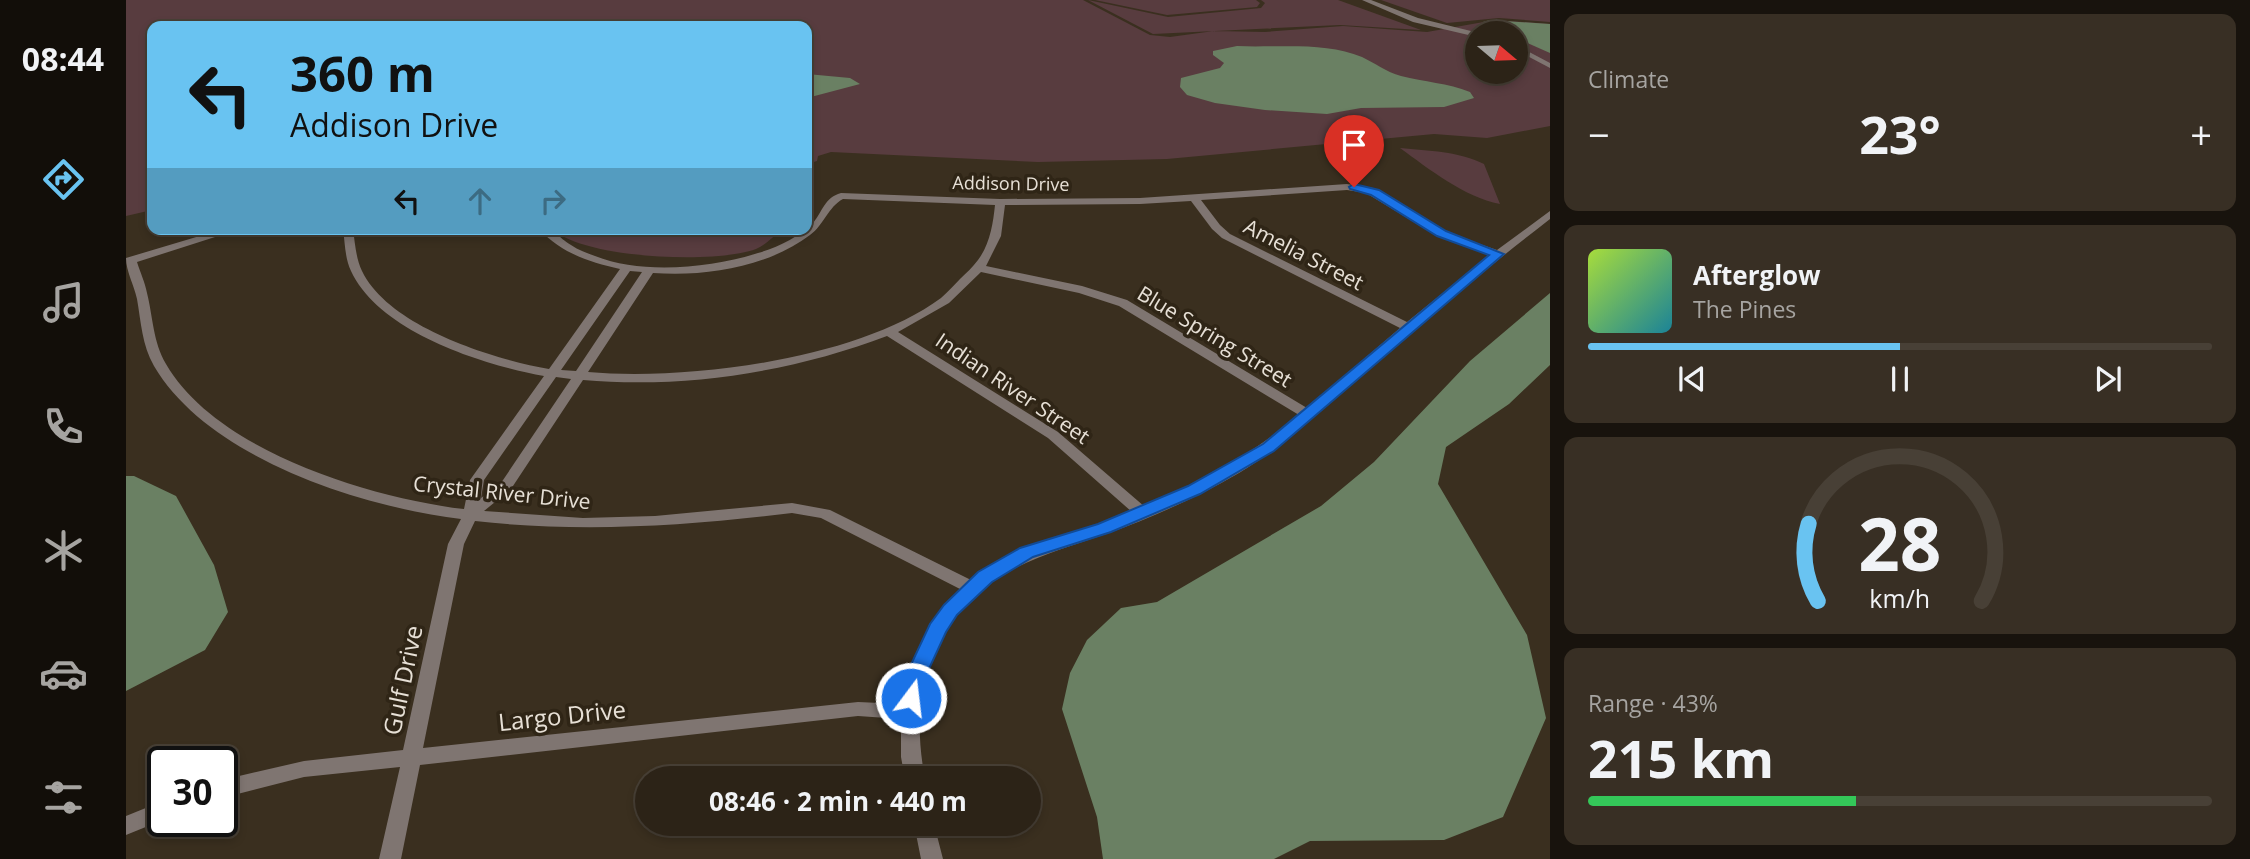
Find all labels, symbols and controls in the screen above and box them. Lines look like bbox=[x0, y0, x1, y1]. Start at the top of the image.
north arrow bbox=[1465, 21, 1528, 84]
map controls bbox=[1465, 21, 1528, 84]
text: 08:44 bbox=[22, 37, 104, 80]
text: 360 m bbox=[290, 40, 435, 106]
icon: left bbox=[175, 49, 266, 140]
text: Climate bbox=[1588, 63, 1669, 95]
text: 23° bbox=[1859, 98, 1941, 169]
text: Addison Drive bbox=[290, 103, 498, 146]
text: − bbox=[1588, 108, 1610, 160]
text: + bbox=[2190, 108, 2212, 160]
pin bbox=[1324, 115, 1384, 187]
icon: arrive bbox=[1335, 126, 1373, 164]
icon: directions bbox=[39, 155, 88, 204]
street label: Addison Drive bbox=[952, 170, 1070, 196]
icon: left bbox=[388, 182, 426, 220]
icon: ahead bbox=[461, 182, 499, 220]
icon: right bbox=[534, 182, 572, 220]
street label: Amelia Street bbox=[1239, 212, 1369, 296]
text: Afterglow bbox=[1693, 257, 1820, 293]
icon: music bbox=[39, 278, 88, 327]
street label: Blue Spring Street bbox=[1133, 279, 1297, 393]
text: The Pines bbox=[1693, 293, 1796, 325]
street label: Indian River Street bbox=[930, 326, 1096, 450]
icon: previous bbox=[1673, 360, 1711, 398]
icon: pause bbox=[1881, 360, 1919, 398]
icon: next bbox=[2089, 360, 2127, 398]
icon: phone bbox=[39, 402, 88, 451]
street label: Crystal River Drive bbox=[412, 469, 592, 515]
text: 28 bbox=[1858, 494, 1942, 593]
icon: climate bbox=[39, 526, 88, 575]
text: km/h bbox=[1870, 581, 1930, 615]
street label: Gulf Drive bbox=[374, 622, 430, 738]
icon: car bbox=[39, 649, 88, 698]
position arrow bbox=[874, 661, 948, 735]
text: Range · 43% bbox=[1588, 687, 1718, 719]
street label: Largo Drive bbox=[497, 692, 627, 738]
text: 215 km bbox=[1588, 722, 1774, 793]
speed limit sign: 30 bbox=[147, 746, 238, 837]
icon: filters bbox=[39, 773, 88, 822]
text: 08:46 · 2 min · 440 m bbox=[709, 783, 967, 819]

